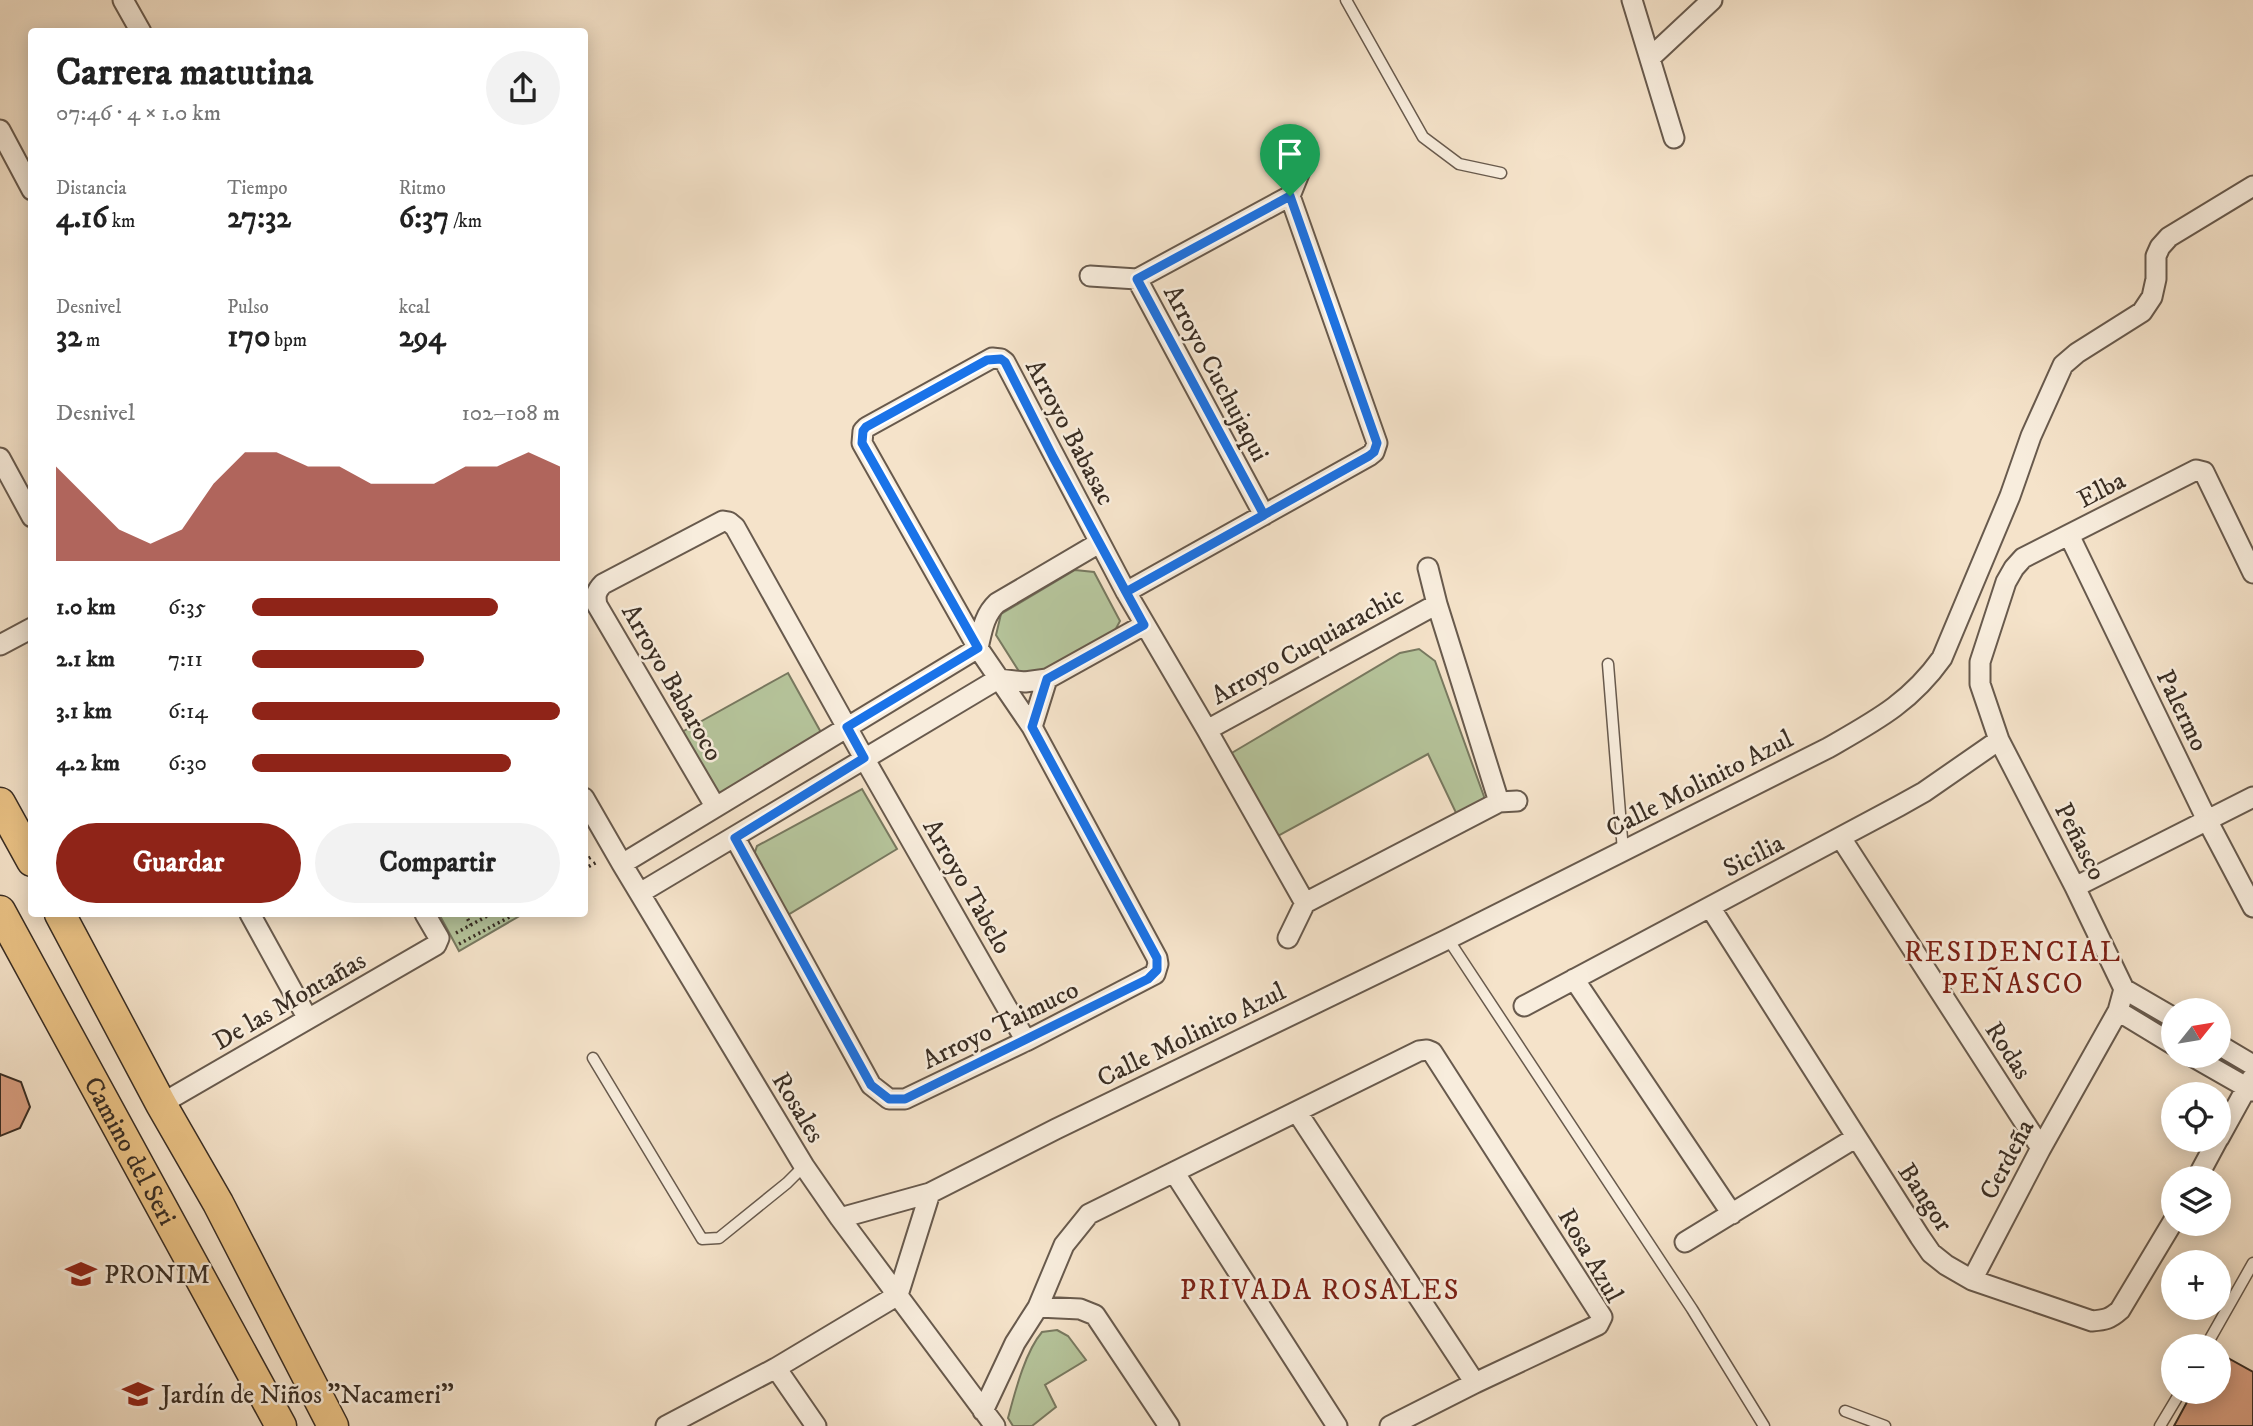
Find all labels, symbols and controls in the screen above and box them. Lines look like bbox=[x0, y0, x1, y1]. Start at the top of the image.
text: Carrera matutina bbox=[56, 49, 313, 97]
button: share bbox=[486, 51, 560, 125]
text: 07:46 · 4 × 1.0 km bbox=[56, 99, 221, 128]
pin bbox=[1260, 124, 1320, 196]
icon: arrive bbox=[1271, 135, 1309, 173]
text: Distancia bbox=[56, 177, 127, 200]
text: Tiempo bbox=[227, 177, 287, 200]
text: Ritmo bbox=[399, 177, 446, 200]
text: 4.16 bbox=[56, 200, 108, 237]
text: 27:32 bbox=[227, 200, 291, 237]
text: 6:37 bbox=[399, 200, 449, 237]
text: km bbox=[108, 210, 135, 233]
text: /km bbox=[449, 210, 482, 233]
street label: Arroyo Cuchujaqui bbox=[1155, 280, 1276, 468]
text: Desnivel bbox=[56, 296, 121, 319]
text: Pulso bbox=[227, 296, 269, 319]
text: kcal bbox=[399, 296, 430, 319]
text: 32 bbox=[56, 319, 82, 356]
text: 170 bbox=[227, 319, 270, 356]
text: 294 bbox=[399, 319, 446, 356]
text: m bbox=[82, 329, 100, 352]
text: bpm bbox=[270, 329, 307, 352]
street label: Arroyo Babasac bbox=[1017, 354, 1122, 511]
text: Desnivel bbox=[56, 399, 135, 428]
text: 102–108 m bbox=[461, 399, 560, 428]
street label: Elba bbox=[2072, 464, 2131, 516]
street label: Arroyo Cuquiarachic bbox=[1206, 580, 1410, 713]
text: 1.0 km bbox=[56, 593, 116, 622]
text: 6:35 bbox=[168, 593, 206, 622]
street label: Arroyo Babaroco bbox=[613, 598, 730, 767]
text: 2.1 km bbox=[56, 645, 115, 674]
text: 7:11 bbox=[168, 645, 203, 674]
street label: Palermo bbox=[2148, 665, 2215, 757]
text: 3.1 km bbox=[56, 697, 112, 726]
text: 6:14 bbox=[168, 697, 208, 726]
street label: Calle Molinito Azul bbox=[1601, 723, 1799, 846]
text: 4.2 km bbox=[56, 749, 120, 778]
text: 6:30 bbox=[168, 749, 207, 778]
street label: Peñasco bbox=[2046, 797, 2113, 886]
street label: Arroyo Tabelo bbox=[915, 813, 1019, 960]
button: Guardar bbox=[56, 823, 301, 903]
button: Compartir bbox=[315, 823, 560, 903]
street label: Sicilia bbox=[1718, 827, 1790, 886]
district label: RESIDENCIAL PEÑASCO bbox=[1904, 935, 2122, 1002]
street label: De las Montañas bbox=[207, 944, 372, 1058]
street label: Arroyo Taimuco bbox=[917, 973, 1084, 1077]
street label: Calle Molinito Azul bbox=[1092, 975, 1291, 1095]
north arrow bbox=[2161, 998, 2231, 1068]
map controls bbox=[2161, 998, 2231, 1404]
street label: Rodas bbox=[1977, 1016, 2039, 1086]
street label: Rosales bbox=[764, 1066, 832, 1149]
street label: Camino del Seri bbox=[76, 1071, 183, 1231]
button: locate bbox=[2161, 1082, 2231, 1152]
street label: Cerdeña bbox=[1973, 1114, 2042, 1205]
street label: Bangor bbox=[1890, 1157, 1960, 1239]
button: layers bbox=[2161, 1166, 2231, 1236]
street label: Rosa Azul bbox=[1550, 1203, 1630, 1309]
button: + bbox=[2161, 1250, 2231, 1320]
school or university icon: PRONIM bbox=[64, 1257, 98, 1291]
place label: PRONIM bbox=[104, 1259, 210, 1292]
district label: PRIVADA ROSALES bbox=[1180, 1273, 1460, 1308]
button: − bbox=[2161, 1334, 2231, 1404]
school or university icon: Jardín de Niños "Nacameri" bbox=[121, 1377, 155, 1411]
place label: Jardín de Niños "Nacameri" bbox=[159, 1379, 454, 1412]

